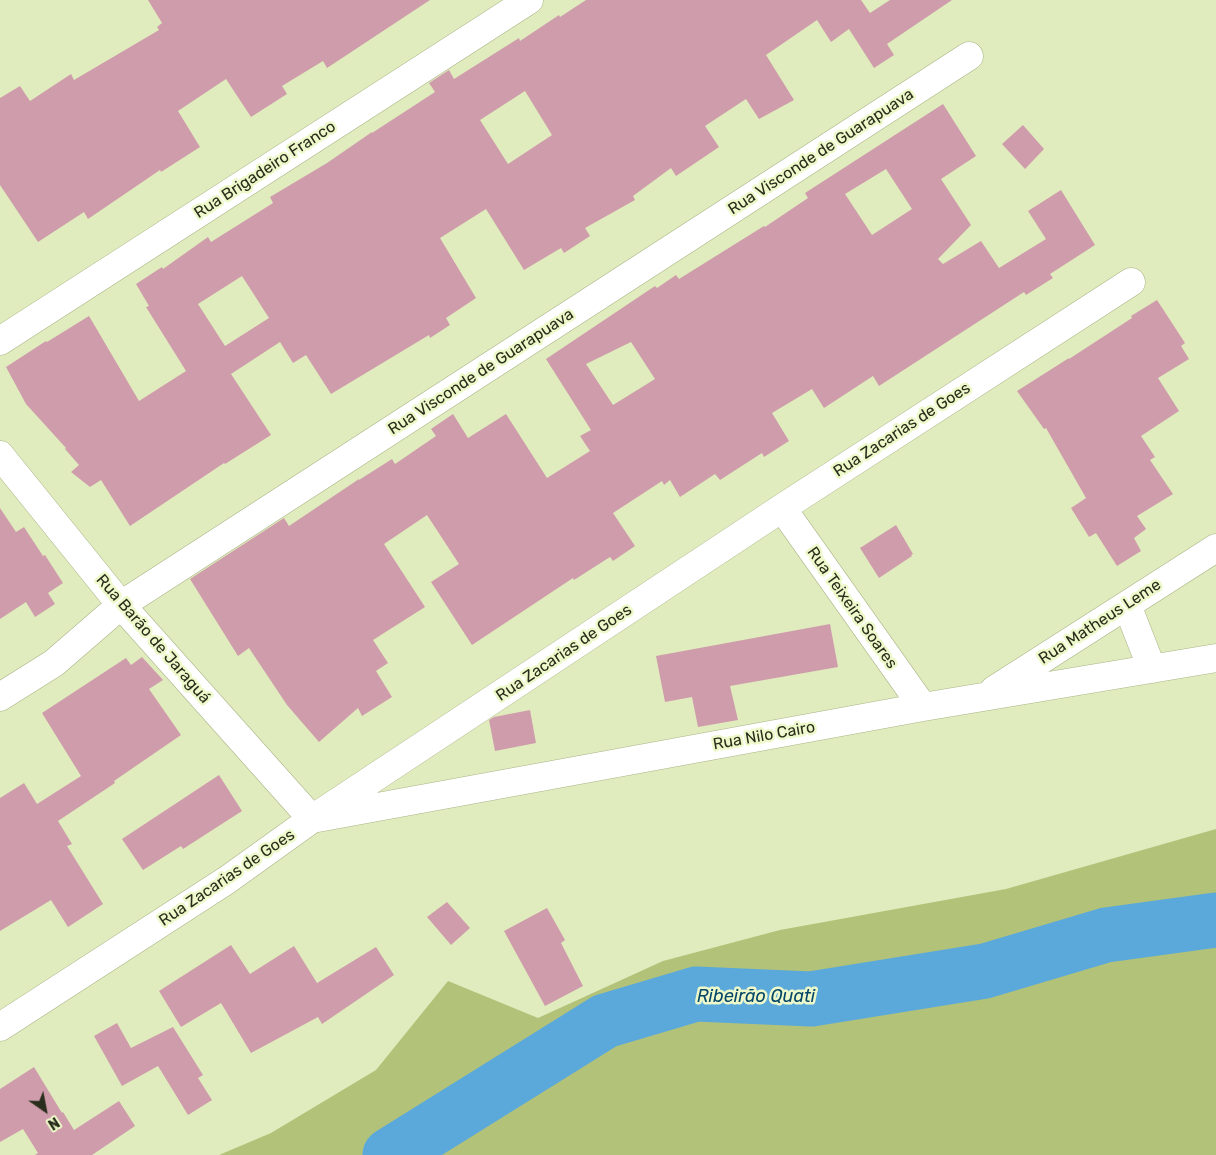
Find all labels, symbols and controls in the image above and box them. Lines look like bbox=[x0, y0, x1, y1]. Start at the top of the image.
street label: Rua Visconde de Guarapuava bbox=[725, 85, 917, 219]
street label: Rua Brigadeiro Franco bbox=[191, 117, 339, 223]
street label: Rua Visconde de Guarapuava bbox=[385, 305, 577, 439]
street label: Rua Zacarias de Goes bbox=[830, 379, 974, 481]
street label: Rua Teixeira Soares bbox=[803, 543, 901, 673]
street label: Rua Barão de Jaraguá bbox=[92, 571, 214, 707]
street label: Rua Matheus Leme bbox=[1035, 575, 1165, 669]
street label: Rua Zacarias de Goes bbox=[493, 600, 635, 706]
street label: Rua Nilo Cairo bbox=[711, 718, 817, 754]
street label: Rua Zacarias de Goes bbox=[156, 825, 298, 931]
water label: Ribeirão Quati bbox=[697, 986, 815, 1008]
north arrow bbox=[20, 1085, 70, 1135]
text: N bbox=[45, 1113, 62, 1133]

